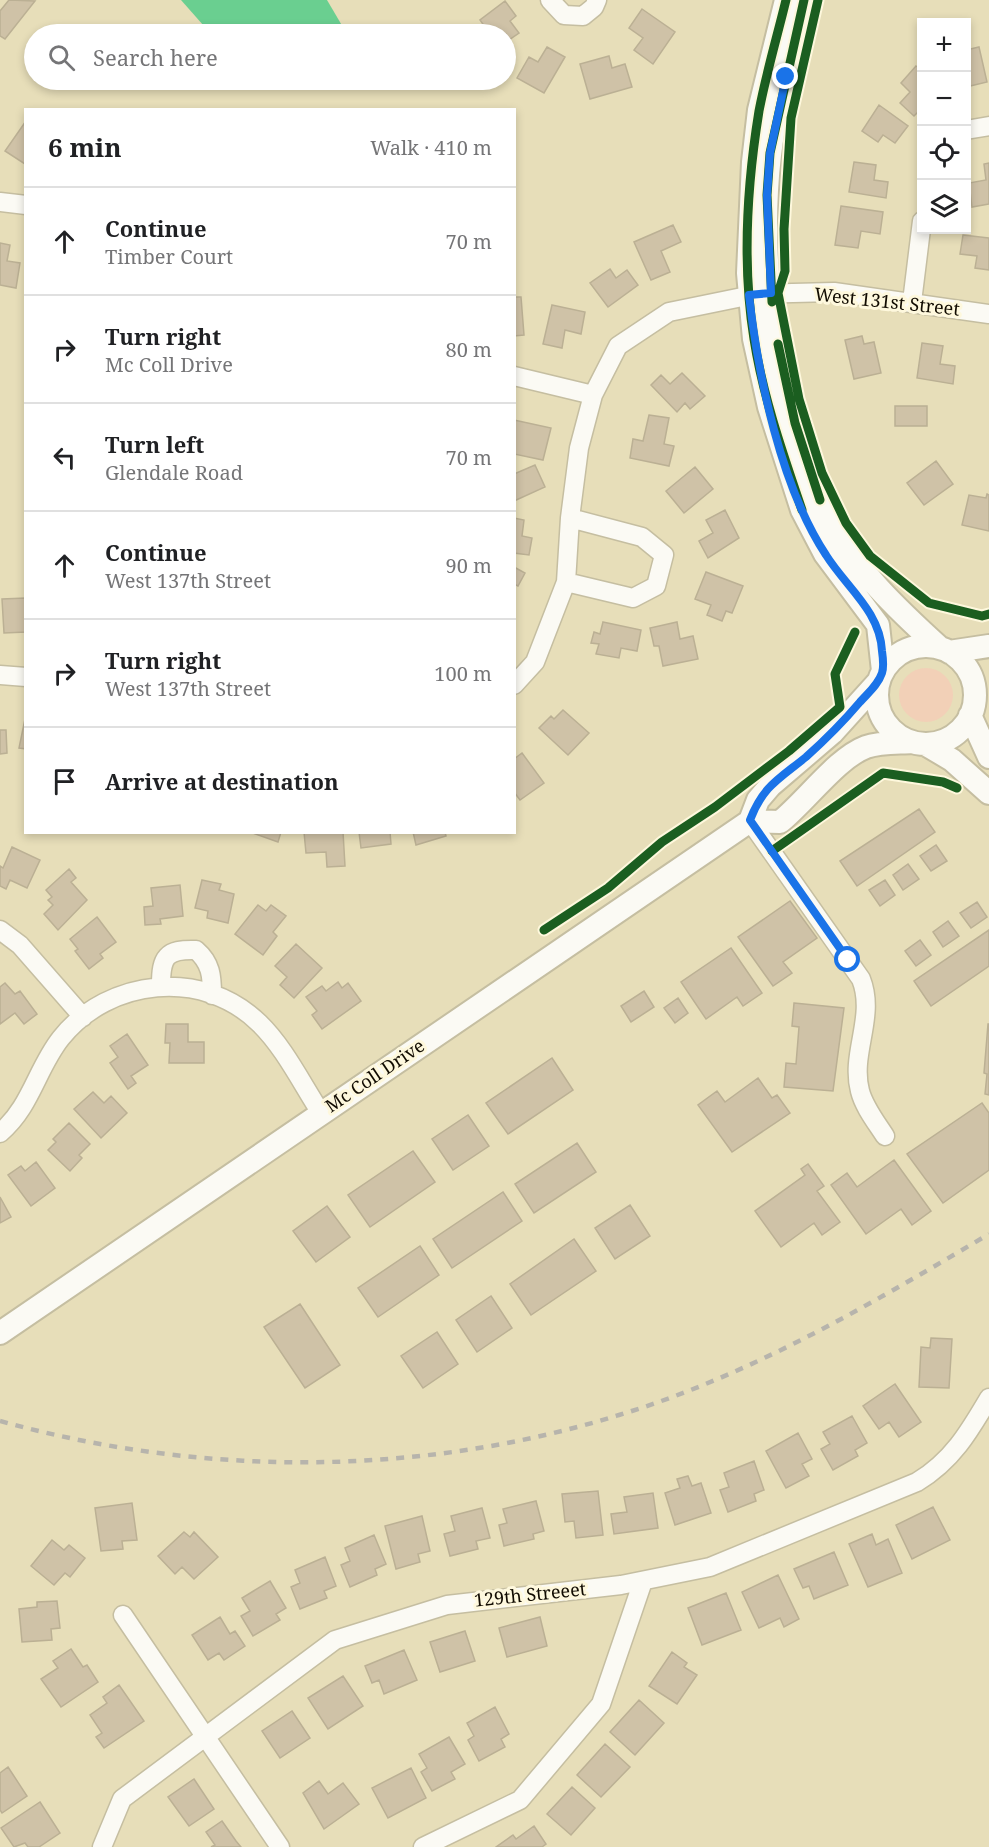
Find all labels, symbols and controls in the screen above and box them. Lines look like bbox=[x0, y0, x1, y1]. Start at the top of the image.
map controls bbox=[917, 18, 971, 234]
button: + bbox=[917, 18, 971, 72]
search box bbox=[24, 24, 516, 90]
icon: search bbox=[45, 41, 78, 74]
text: Search here bbox=[93, 42, 218, 72]
route end bbox=[772, 63, 798, 89]
button: − bbox=[917, 72, 971, 126]
button: locate bbox=[917, 126, 971, 180]
text: 6 min bbox=[48, 129, 122, 165]
text: Walk · 410 m bbox=[370, 134, 492, 161]
button: layers bbox=[917, 180, 971, 234]
text: Continue bbox=[105, 213, 207, 243]
icon: ahead bbox=[48, 225, 81, 258]
text: 70 m bbox=[446, 228, 492, 255]
text: Timber Court bbox=[105, 243, 233, 270]
street label: West 131st Street bbox=[813, 281, 961, 321]
text: Turn right bbox=[105, 321, 221, 351]
icon: right bbox=[48, 333, 81, 366]
text: 80 m bbox=[446, 336, 492, 363]
text: Mc Coll Drive bbox=[105, 351, 233, 378]
text: Turn left bbox=[105, 429, 204, 459]
icon: left bbox=[48, 441, 81, 474]
text: 70 m bbox=[446, 444, 492, 471]
text: Glendale Road bbox=[105, 459, 243, 486]
text: Continue bbox=[105, 537, 207, 567]
icon: ahead bbox=[48, 549, 81, 582]
text: 90 m bbox=[446, 552, 492, 579]
text: West 137th Street bbox=[105, 567, 271, 594]
text: Turn right bbox=[105, 645, 221, 675]
icon: right bbox=[48, 657, 81, 690]
text: 100 m bbox=[434, 660, 492, 687]
text: West 137th Street bbox=[105, 675, 271, 702]
icon: arrive bbox=[48, 765, 81, 798]
text: Arrive at destination bbox=[105, 766, 339, 796]
route start bbox=[834, 946, 860, 972]
street label: Mc Coll Drive bbox=[320, 1033, 429, 1117]
street label: 129th Streeet bbox=[473, 1576, 587, 1612]

